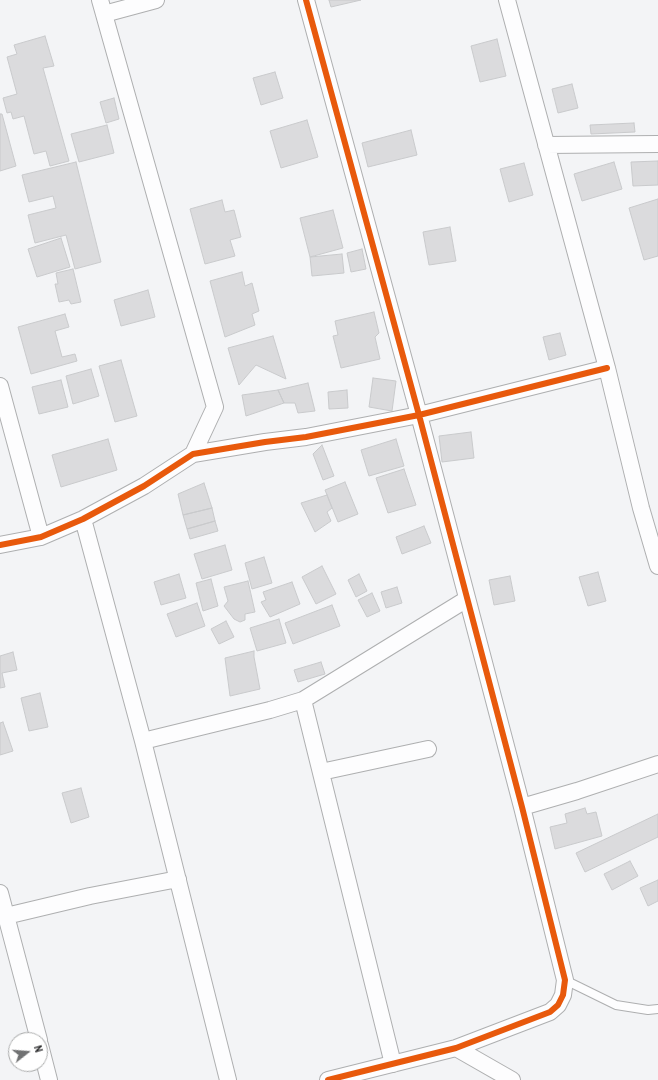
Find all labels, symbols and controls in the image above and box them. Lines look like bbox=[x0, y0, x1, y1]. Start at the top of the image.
north arrow bbox=[8, 1032, 48, 1072]
text: N bbox=[31, 1044, 46, 1054]

